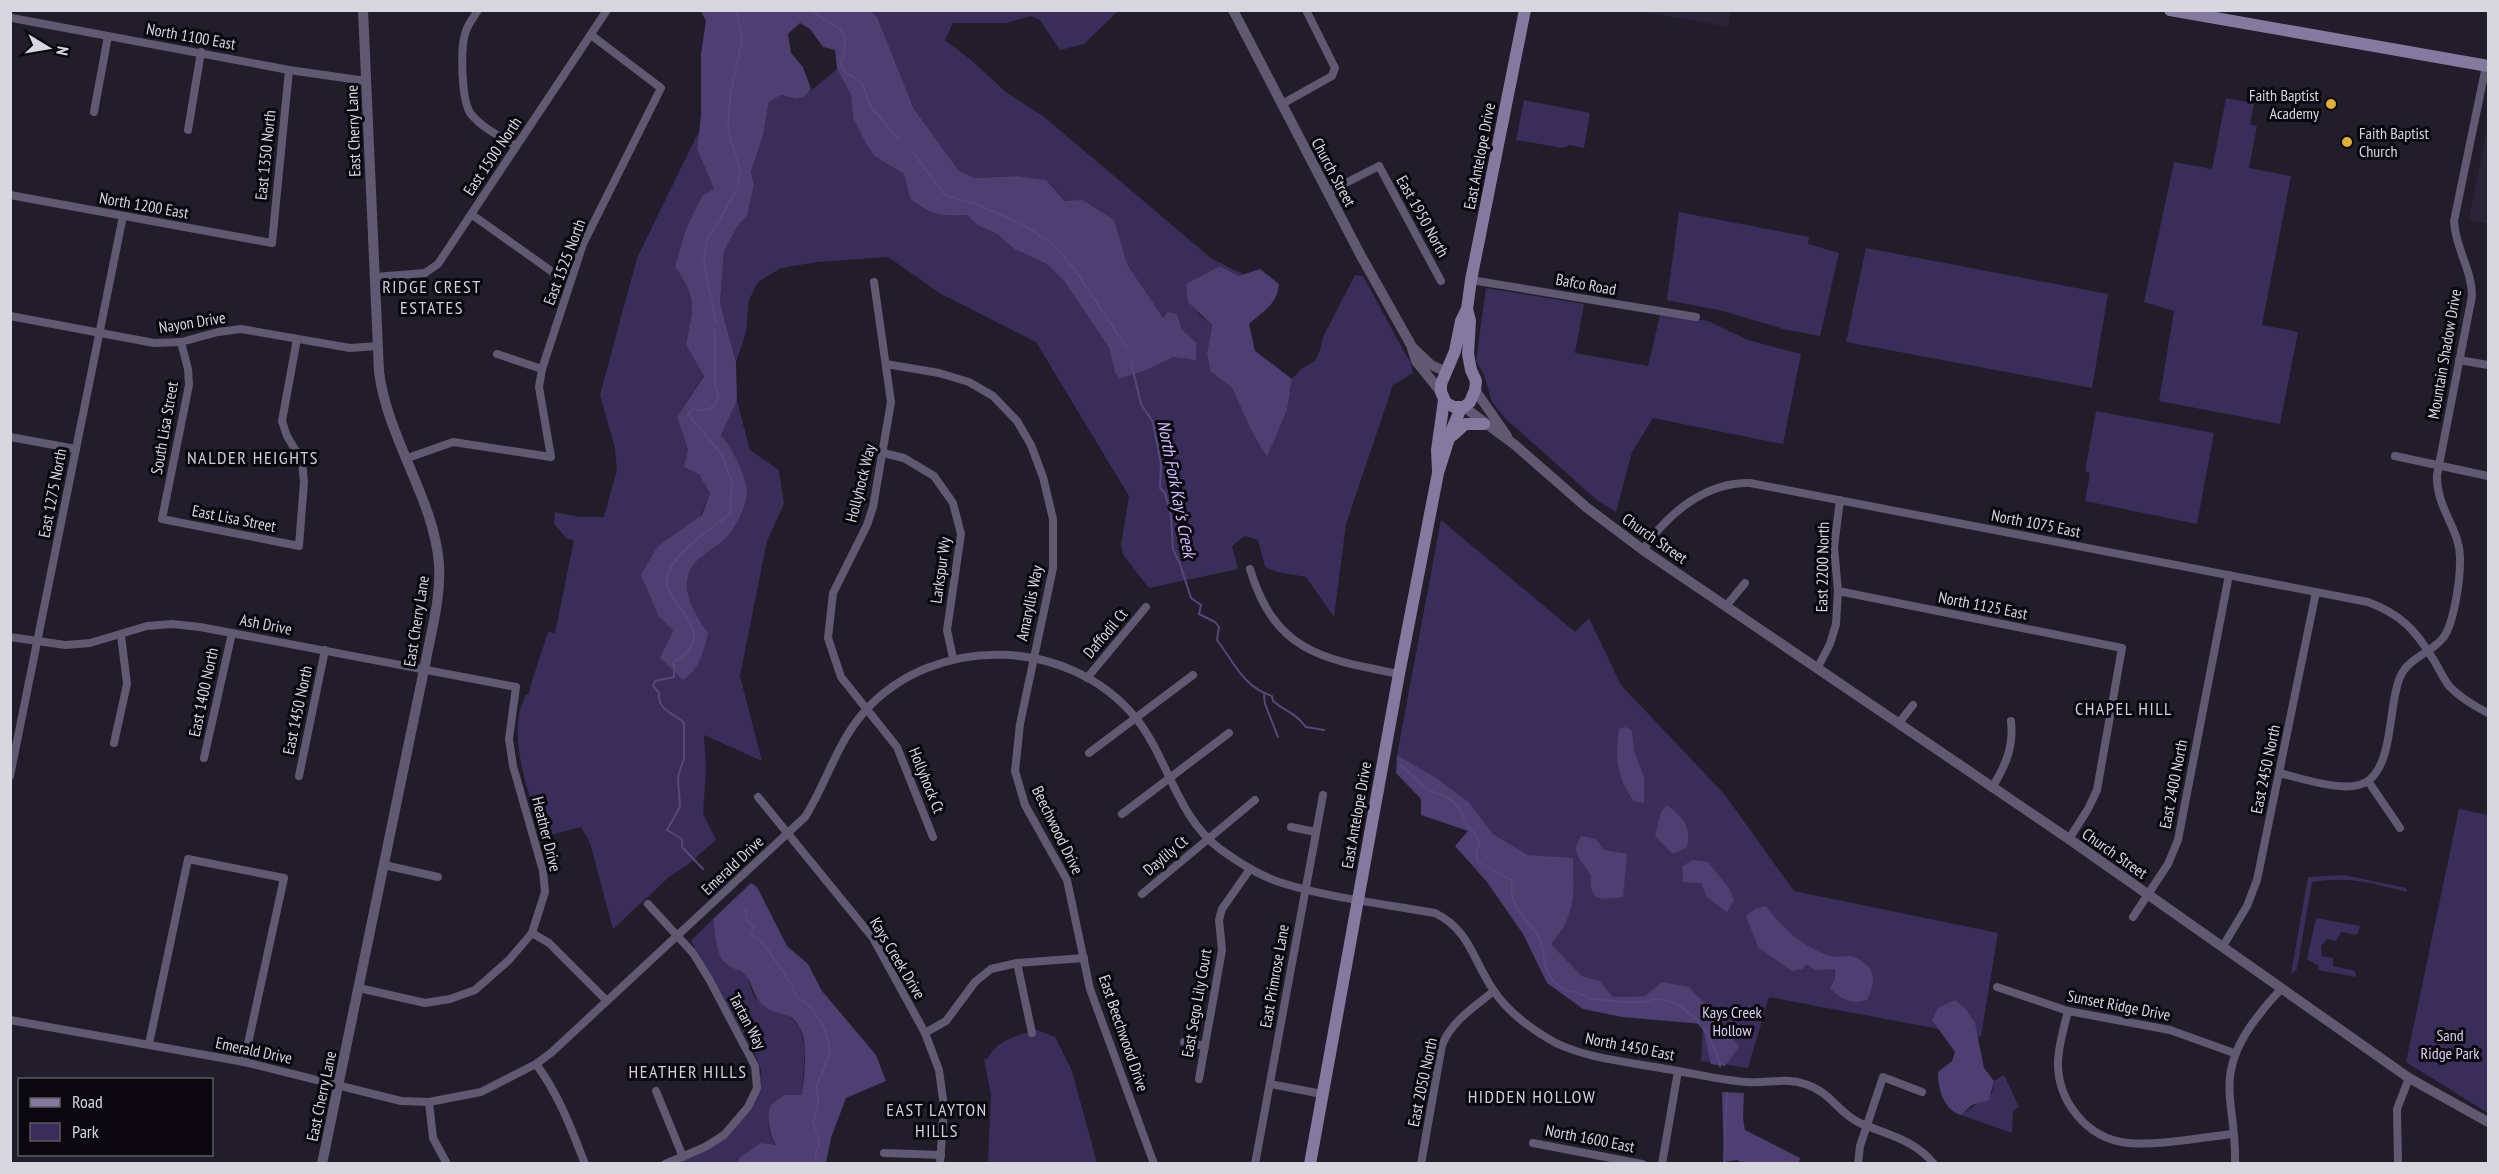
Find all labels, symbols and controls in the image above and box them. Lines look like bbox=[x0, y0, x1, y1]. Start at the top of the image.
north arrow bbox=[18, 18, 78, 78]
street label: North 1100 East bbox=[145, 18, 238, 54]
text: N bbox=[52, 45, 73, 57]
street label: East Cherry Lane bbox=[341, 85, 365, 177]
place label: Faith Baptist Academy bbox=[2249, 85, 2320, 123]
marker: Faith Baptist Academy bbox=[2324, 97, 2338, 111]
street label: East Antelope Drive bbox=[1459, 101, 1499, 211]
street label: East 1350 North bbox=[250, 109, 280, 201]
street label: East 1500 North bbox=[458, 113, 526, 199]
place label: Faith Baptist Church bbox=[2359, 123, 2429, 161]
street label: Church Street bbox=[1308, 134, 1361, 210]
marker: Faith Baptist Church bbox=[2340, 135, 2354, 149]
street label: East 1950 North bbox=[1392, 172, 1454, 260]
street label: North 1200 East bbox=[98, 187, 191, 223]
street label: East 1525 North bbox=[538, 216, 590, 308]
street label: Bafco Road bbox=[1554, 269, 1618, 299]
district label: RIDGE CREST ESTATES bbox=[382, 275, 482, 319]
street label: Mountain Shadow Drive bbox=[2423, 288, 2465, 420]
street label: Nayon Drive bbox=[157, 307, 227, 337]
street label: South Lisa Street bbox=[146, 379, 182, 476]
water label: North Fork Kay's Creek bbox=[1152, 418, 1202, 562]
street label: Hollyhock Way bbox=[841, 442, 879, 524]
district label: NALDER HEIGHTS bbox=[187, 446, 319, 469]
street label: East 1275 North bbox=[34, 447, 70, 539]
street label: East Lisa Street bbox=[190, 500, 278, 536]
street label: North 1075 East bbox=[1990, 505, 2083, 542]
street label: Church Street bbox=[1619, 508, 1692, 568]
street label: East 2200 North bbox=[1811, 522, 1833, 612]
street label: Larkspur Wy bbox=[925, 536, 955, 604]
street label: Amaryllis Way bbox=[1011, 563, 1047, 643]
street label: East Cherry Lane bbox=[399, 574, 433, 668]
street label: North 1125 East bbox=[1937, 587, 2030, 624]
street label: Daffodil Ct bbox=[1079, 604, 1132, 662]
street label: Ash Drive bbox=[238, 609, 294, 639]
street label: East 1400 North bbox=[184, 646, 222, 738]
street label: East 1450 North bbox=[278, 664, 316, 756]
district label: CHAPEL HILL bbox=[2075, 697, 2173, 720]
street label: East 2450 North bbox=[2246, 723, 2284, 815]
street label: East 2400 North bbox=[2155, 738, 2191, 830]
street label: Hollyhock Ct bbox=[905, 744, 949, 816]
street label: East Antelope Drive bbox=[1337, 760, 1375, 870]
street label: Beechwood Drive bbox=[1028, 783, 1088, 877]
street label: Heather Drive bbox=[528, 794, 566, 874]
street label: Church Street bbox=[2079, 823, 2152, 883]
street label: Daylily Ct bbox=[1139, 830, 1192, 879]
street label: Emerald Drive bbox=[697, 831, 767, 899]
street label: Kays Creek Drive bbox=[866, 914, 930, 1002]
street label: East Primrose Lane bbox=[1255, 923, 1293, 1029]
street label: East Sego Lily Court bbox=[1177, 947, 1215, 1059]
street label: East Beechwood Drive bbox=[1095, 972, 1153, 1094]
street label: Sunset Ridge Drive bbox=[2066, 985, 2172, 1025]
street label: Tartan Way bbox=[725, 990, 771, 1052]
park label: Kays Creek Hollow bbox=[1702, 1002, 1763, 1040]
park label: Sand Ridge Park bbox=[2421, 1025, 2480, 1063]
street label: North 1450 East bbox=[1584, 1028, 1677, 1065]
street label: Emerald Drive bbox=[214, 1032, 294, 1068]
street label: East 2050 North bbox=[1403, 1036, 1441, 1128]
street label: East Cherry Lane bbox=[302, 1049, 340, 1143]
district label: HEATHER HILLS bbox=[629, 1060, 747, 1083]
legend bbox=[18, 1078, 213, 1156]
district label: HIDDEN HOLLOW bbox=[1468, 1085, 1596, 1108]
text: Road bbox=[72, 1090, 103, 1113]
district label: EAST LAYTON HILLS bbox=[886, 1098, 988, 1142]
text: Park bbox=[72, 1120, 99, 1143]
street label: North 1600 East bbox=[1544, 1120, 1637, 1157]

